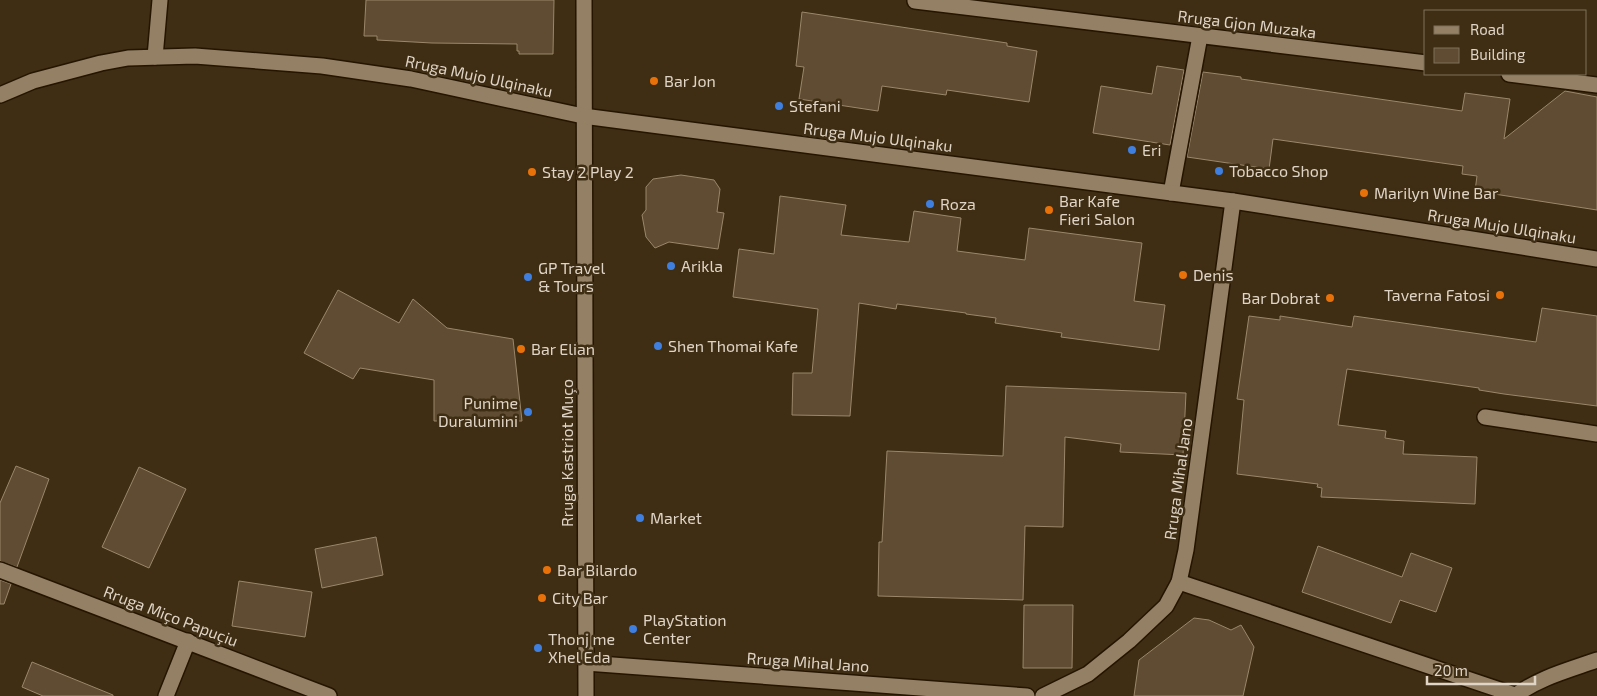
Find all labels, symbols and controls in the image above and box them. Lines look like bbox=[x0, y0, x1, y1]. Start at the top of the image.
street label: Rruga Gjon Muzaka bbox=[1176, 6, 1318, 42]
legend bbox=[1424, 10, 1587, 75]
text: Road bbox=[1470, 20, 1505, 38]
text: Building bbox=[1470, 45, 1526, 63]
street label: Rruga Mujo Ulqinaku bbox=[403, 51, 555, 101]
place label: Bar Jon bbox=[664, 71, 716, 90]
marker: Bar Jon bbox=[648, 75, 660, 87]
place label: Stefani bbox=[789, 96, 841, 115]
marker: Stefani bbox=[773, 100, 785, 112]
street label: Rruga Mujo Ulqinaku bbox=[802, 118, 954, 156]
place label: Eri bbox=[1142, 140, 1161, 159]
marker: Eri bbox=[1126, 144, 1138, 156]
place label: Tobacco Shop bbox=[1229, 161, 1328, 180]
place label: Stay 2 Play 2 bbox=[542, 162, 634, 181]
marker: Tobacco Shop bbox=[1213, 165, 1225, 177]
marker: Stay 2 Play 2 bbox=[526, 166, 538, 178]
place label: Marilyn Wine Bar bbox=[1374, 183, 1499, 202]
marker: Marilyn Wine Bar bbox=[1358, 187, 1370, 199]
place label: Bar Kafe Fieri Salon bbox=[1059, 191, 1135, 228]
place label: Roza bbox=[940, 194, 976, 213]
marker: Roza bbox=[924, 198, 936, 210]
marker: Bar Kafe Fieri Salon bbox=[1043, 204, 1055, 216]
street label: Rruga Mujo Ulqinaku bbox=[1426, 204, 1578, 248]
place label: Arikla bbox=[681, 256, 723, 275]
place label: GP Travel & Tours bbox=[538, 258, 605, 295]
marker: Arikla bbox=[665, 260, 677, 272]
place label: Denis bbox=[1193, 265, 1234, 284]
marker: Denis bbox=[1177, 269, 1189, 281]
marker: GP Travel & Tours bbox=[522, 271, 534, 283]
place label: Taverna Fatosi bbox=[1384, 285, 1490, 304]
place label: Bar Dobrat bbox=[1242, 288, 1320, 307]
marker: Taverna Fatosi bbox=[1494, 289, 1506, 301]
marker: Bar Dobrat bbox=[1324, 292, 1336, 304]
place label: Shen Thomai Kafe bbox=[668, 336, 798, 355]
place label: Bar Elian bbox=[531, 339, 595, 358]
marker: Shen Thomai Kafe bbox=[652, 340, 664, 352]
marker: Bar Elian bbox=[515, 343, 527, 355]
street label: Rruga Kastriot Muço bbox=[557, 379, 577, 527]
place label: Punime Duralumini bbox=[438, 393, 518, 430]
marker: Punime Duralumini bbox=[522, 406, 534, 418]
street label: Rruga Mihal Jano bbox=[1160, 417, 1195, 541]
place label: Market bbox=[650, 508, 702, 527]
marker: Market bbox=[634, 512, 646, 524]
place label: Bar Bilardo bbox=[557, 560, 637, 579]
marker: Bar Bilardo bbox=[541, 564, 553, 576]
street label: Rruga Miço Papuçiu bbox=[101, 581, 241, 651]
place label: City Bar bbox=[552, 588, 609, 607]
marker: City Bar bbox=[536, 592, 548, 604]
place label: PlayStation Center bbox=[643, 610, 727, 647]
marker: PlayStation Center bbox=[627, 623, 639, 635]
place label: Thonj me Xhel Eda bbox=[548, 629, 615, 666]
marker: Thonj me Xhel Eda bbox=[532, 642, 544, 654]
street label: Rruga Mihal Jano bbox=[746, 648, 870, 675]
scale bar bbox=[1427, 654, 1534, 686]
text: 20 m bbox=[1434, 661, 1468, 679]

